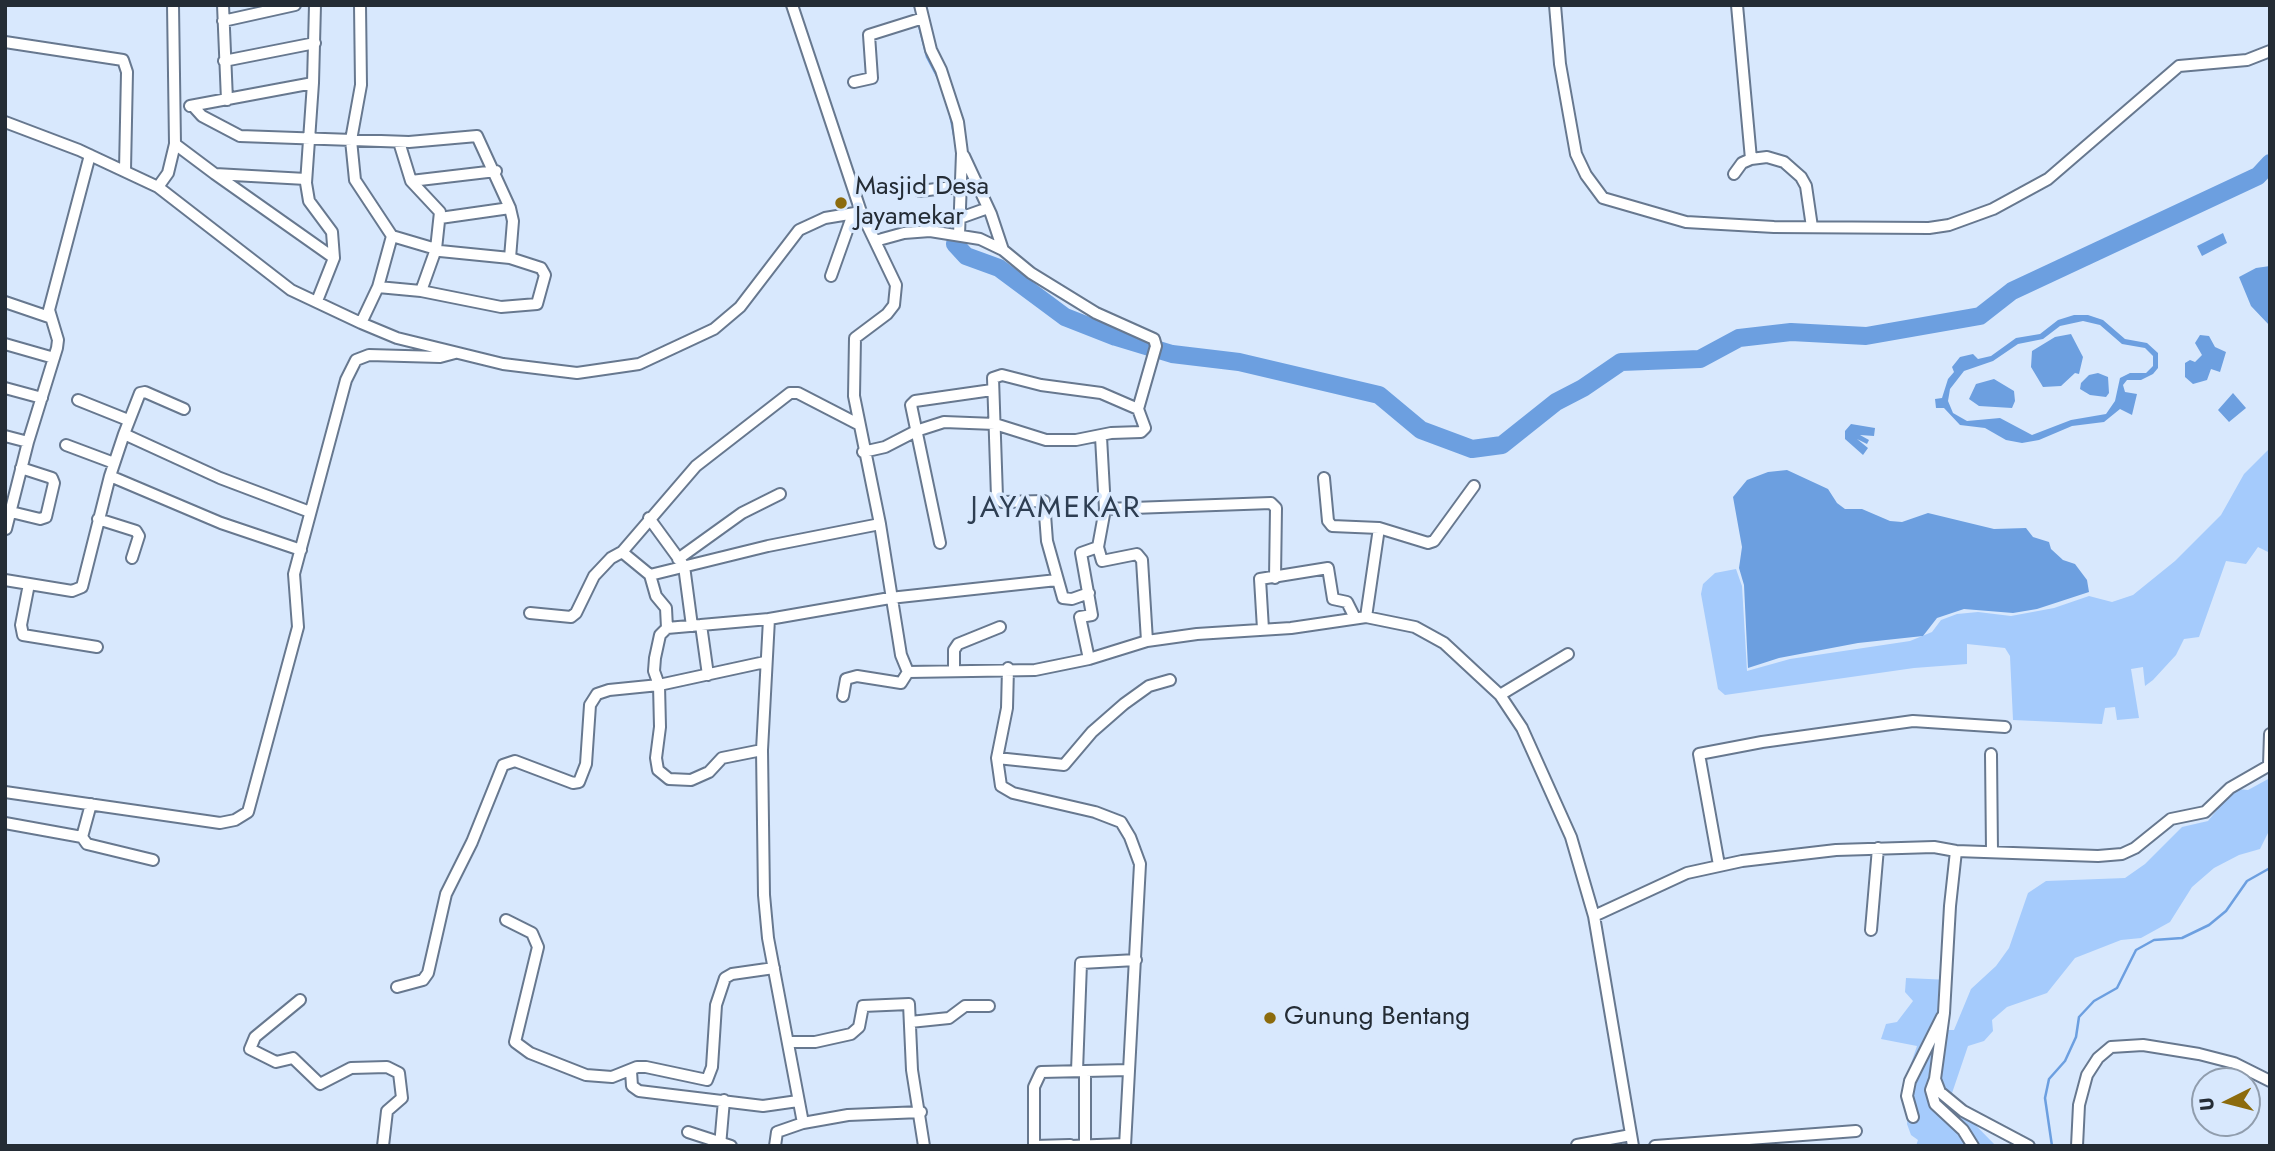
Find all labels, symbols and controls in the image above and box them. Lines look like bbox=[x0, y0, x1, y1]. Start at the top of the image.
place label: Masjid Desa Jayamekar bbox=[855, 172, 989, 234]
marker: Masjid Desa Jayamekar bbox=[833, 195, 849, 211]
district label: JAYAMEKAR bbox=[972, 492, 1140, 528]
place label: Gunung Bentang bbox=[1284, 1002, 1470, 1034]
marker: Gunung Bentang bbox=[1262, 1010, 1278, 1026]
north arrow bbox=[2191, 1067, 2261, 1137]
text: U bbox=[2192, 1096, 2221, 1112]

